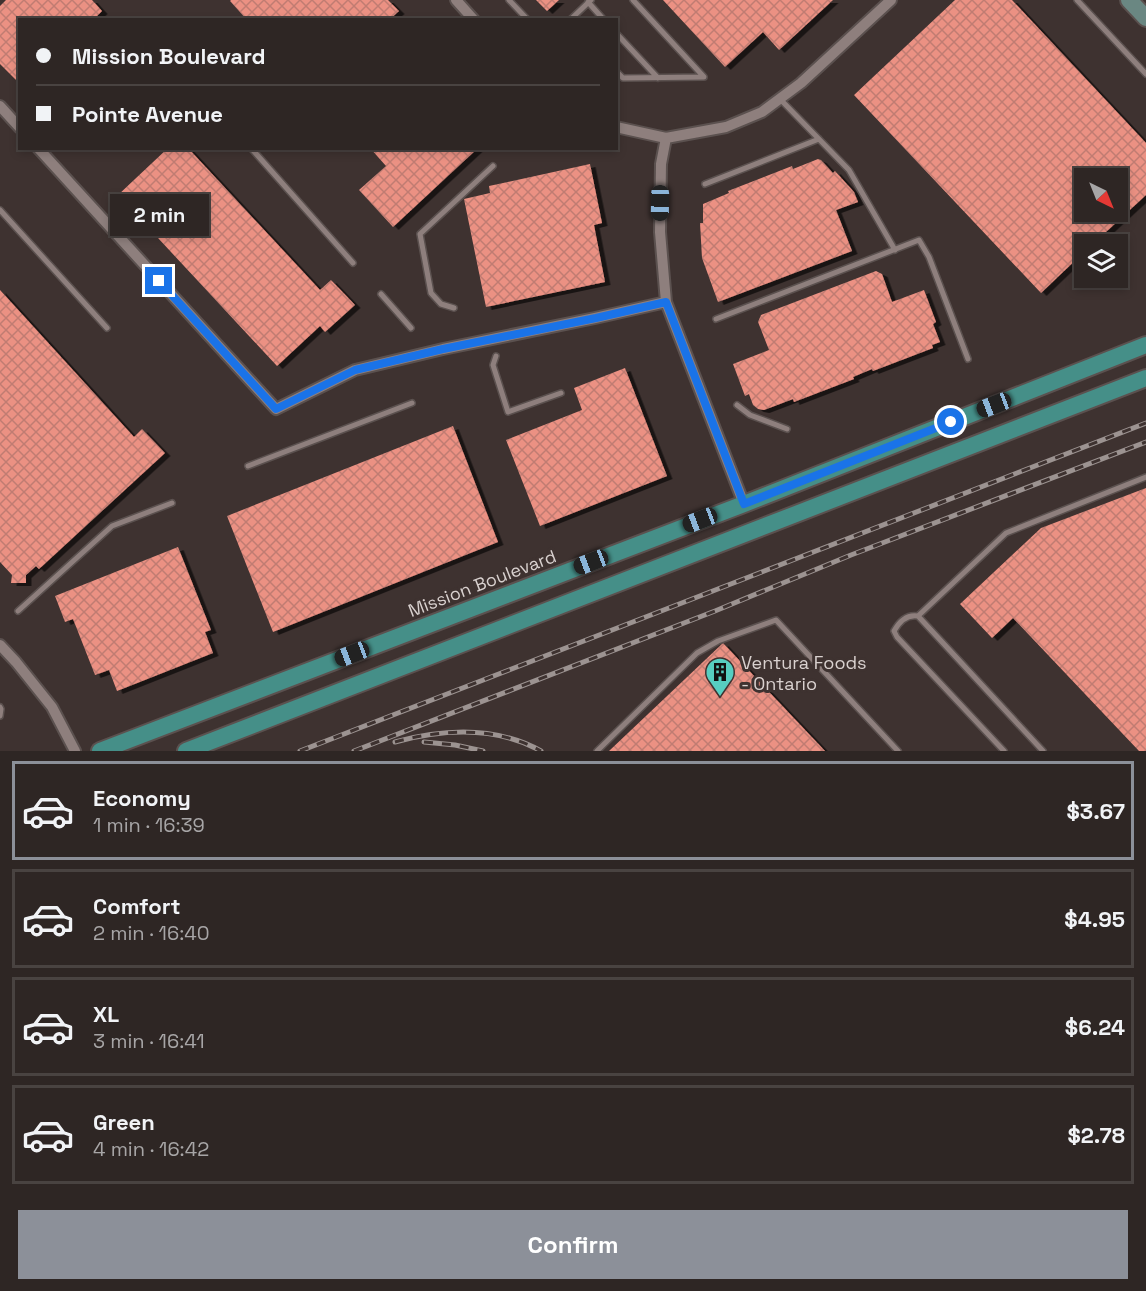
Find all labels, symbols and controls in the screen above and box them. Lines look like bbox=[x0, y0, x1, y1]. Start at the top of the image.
text: Mission Boulevard bbox=[72, 42, 266, 70]
text: Pointe Avenue bbox=[72, 100, 223, 128]
north arrow bbox=[1074, 168, 1128, 222]
map controls bbox=[1074, 168, 1128, 288]
car bbox=[651, 185, 669, 221]
callout: 2 min bbox=[110, 194, 208, 236]
text: 2 min bbox=[134, 202, 185, 228]
button: layers bbox=[1074, 234, 1128, 288]
route end bbox=[145, 267, 172, 294]
car bbox=[974, 390, 1014, 420]
route start bbox=[937, 408, 964, 435]
car bbox=[680, 505, 720, 535]
street label: Mission Boulevard bbox=[405, 544, 559, 622]
car bbox=[571, 547, 611, 577]
car bbox=[332, 639, 372, 669]
place label: Ventura Foods - Ontario bbox=[741, 651, 867, 695]
building icon: Ventura Foods - Ontario bbox=[704, 656, 736, 698]
icon: car bbox=[21, 784, 75, 838]
text: Economy bbox=[93, 784, 191, 812]
text: $3.67 bbox=[1067, 797, 1125, 825]
text: 1 min · 16:39 bbox=[93, 812, 205, 838]
icon: car bbox=[21, 892, 75, 946]
text: Comfort bbox=[93, 892, 181, 920]
text: $4.95 bbox=[1064, 905, 1125, 933]
text: 2 min · 16:40 bbox=[93, 920, 210, 946]
icon: car bbox=[21, 1000, 75, 1054]
text: XL bbox=[93, 1000, 119, 1028]
text: $6.24 bbox=[1065, 1013, 1125, 1041]
text: 3 min · 16:41 bbox=[93, 1028, 205, 1054]
icon: car bbox=[21, 1108, 75, 1162]
text: Green bbox=[93, 1108, 155, 1136]
text: $2.78 bbox=[1067, 1121, 1125, 1149]
text: 4 min · 16:42 bbox=[93, 1136, 209, 1162]
button: Confirm bbox=[18, 1210, 1128, 1279]

